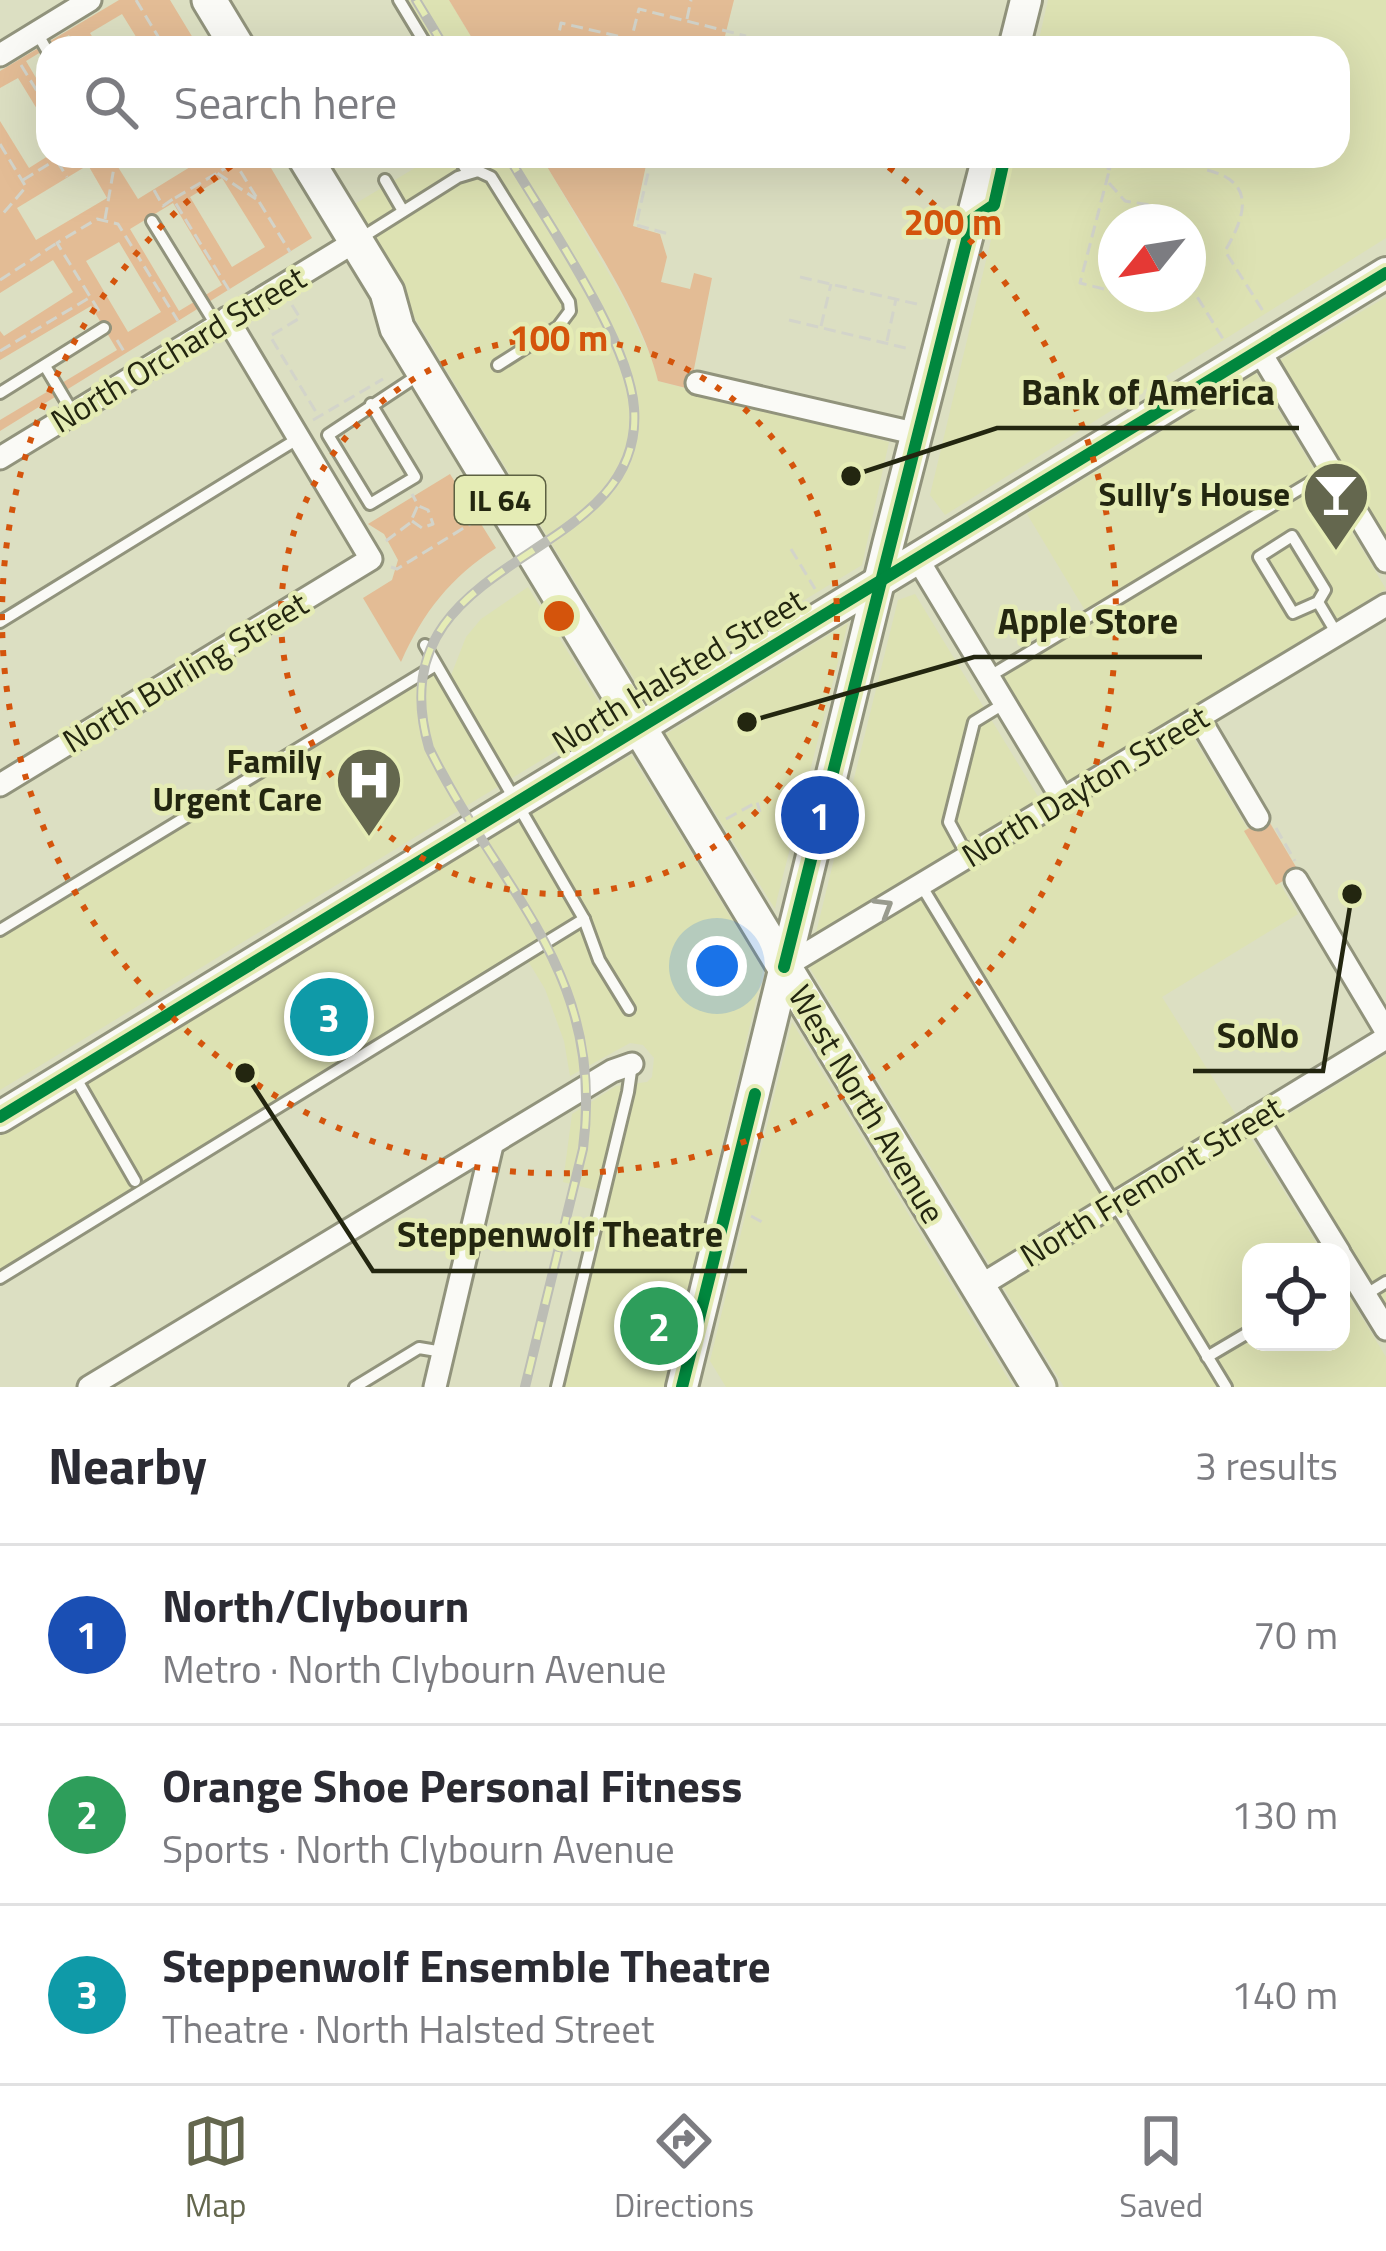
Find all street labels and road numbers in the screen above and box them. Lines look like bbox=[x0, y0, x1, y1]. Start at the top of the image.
street label: North Orchard Street bbox=[41, 253, 315, 445]
road number: IL 64 bbox=[455, 476, 545, 524]
street label: North Halsted Street bbox=[542, 575, 814, 766]
street label: North Burling Street bbox=[53, 579, 318, 765]
street label: North Dayton Street bbox=[952, 692, 1218, 880]
street label: West North Avenue bbox=[776, 975, 958, 1233]
street label: North Fremont Street bbox=[1010, 1082, 1292, 1279]

